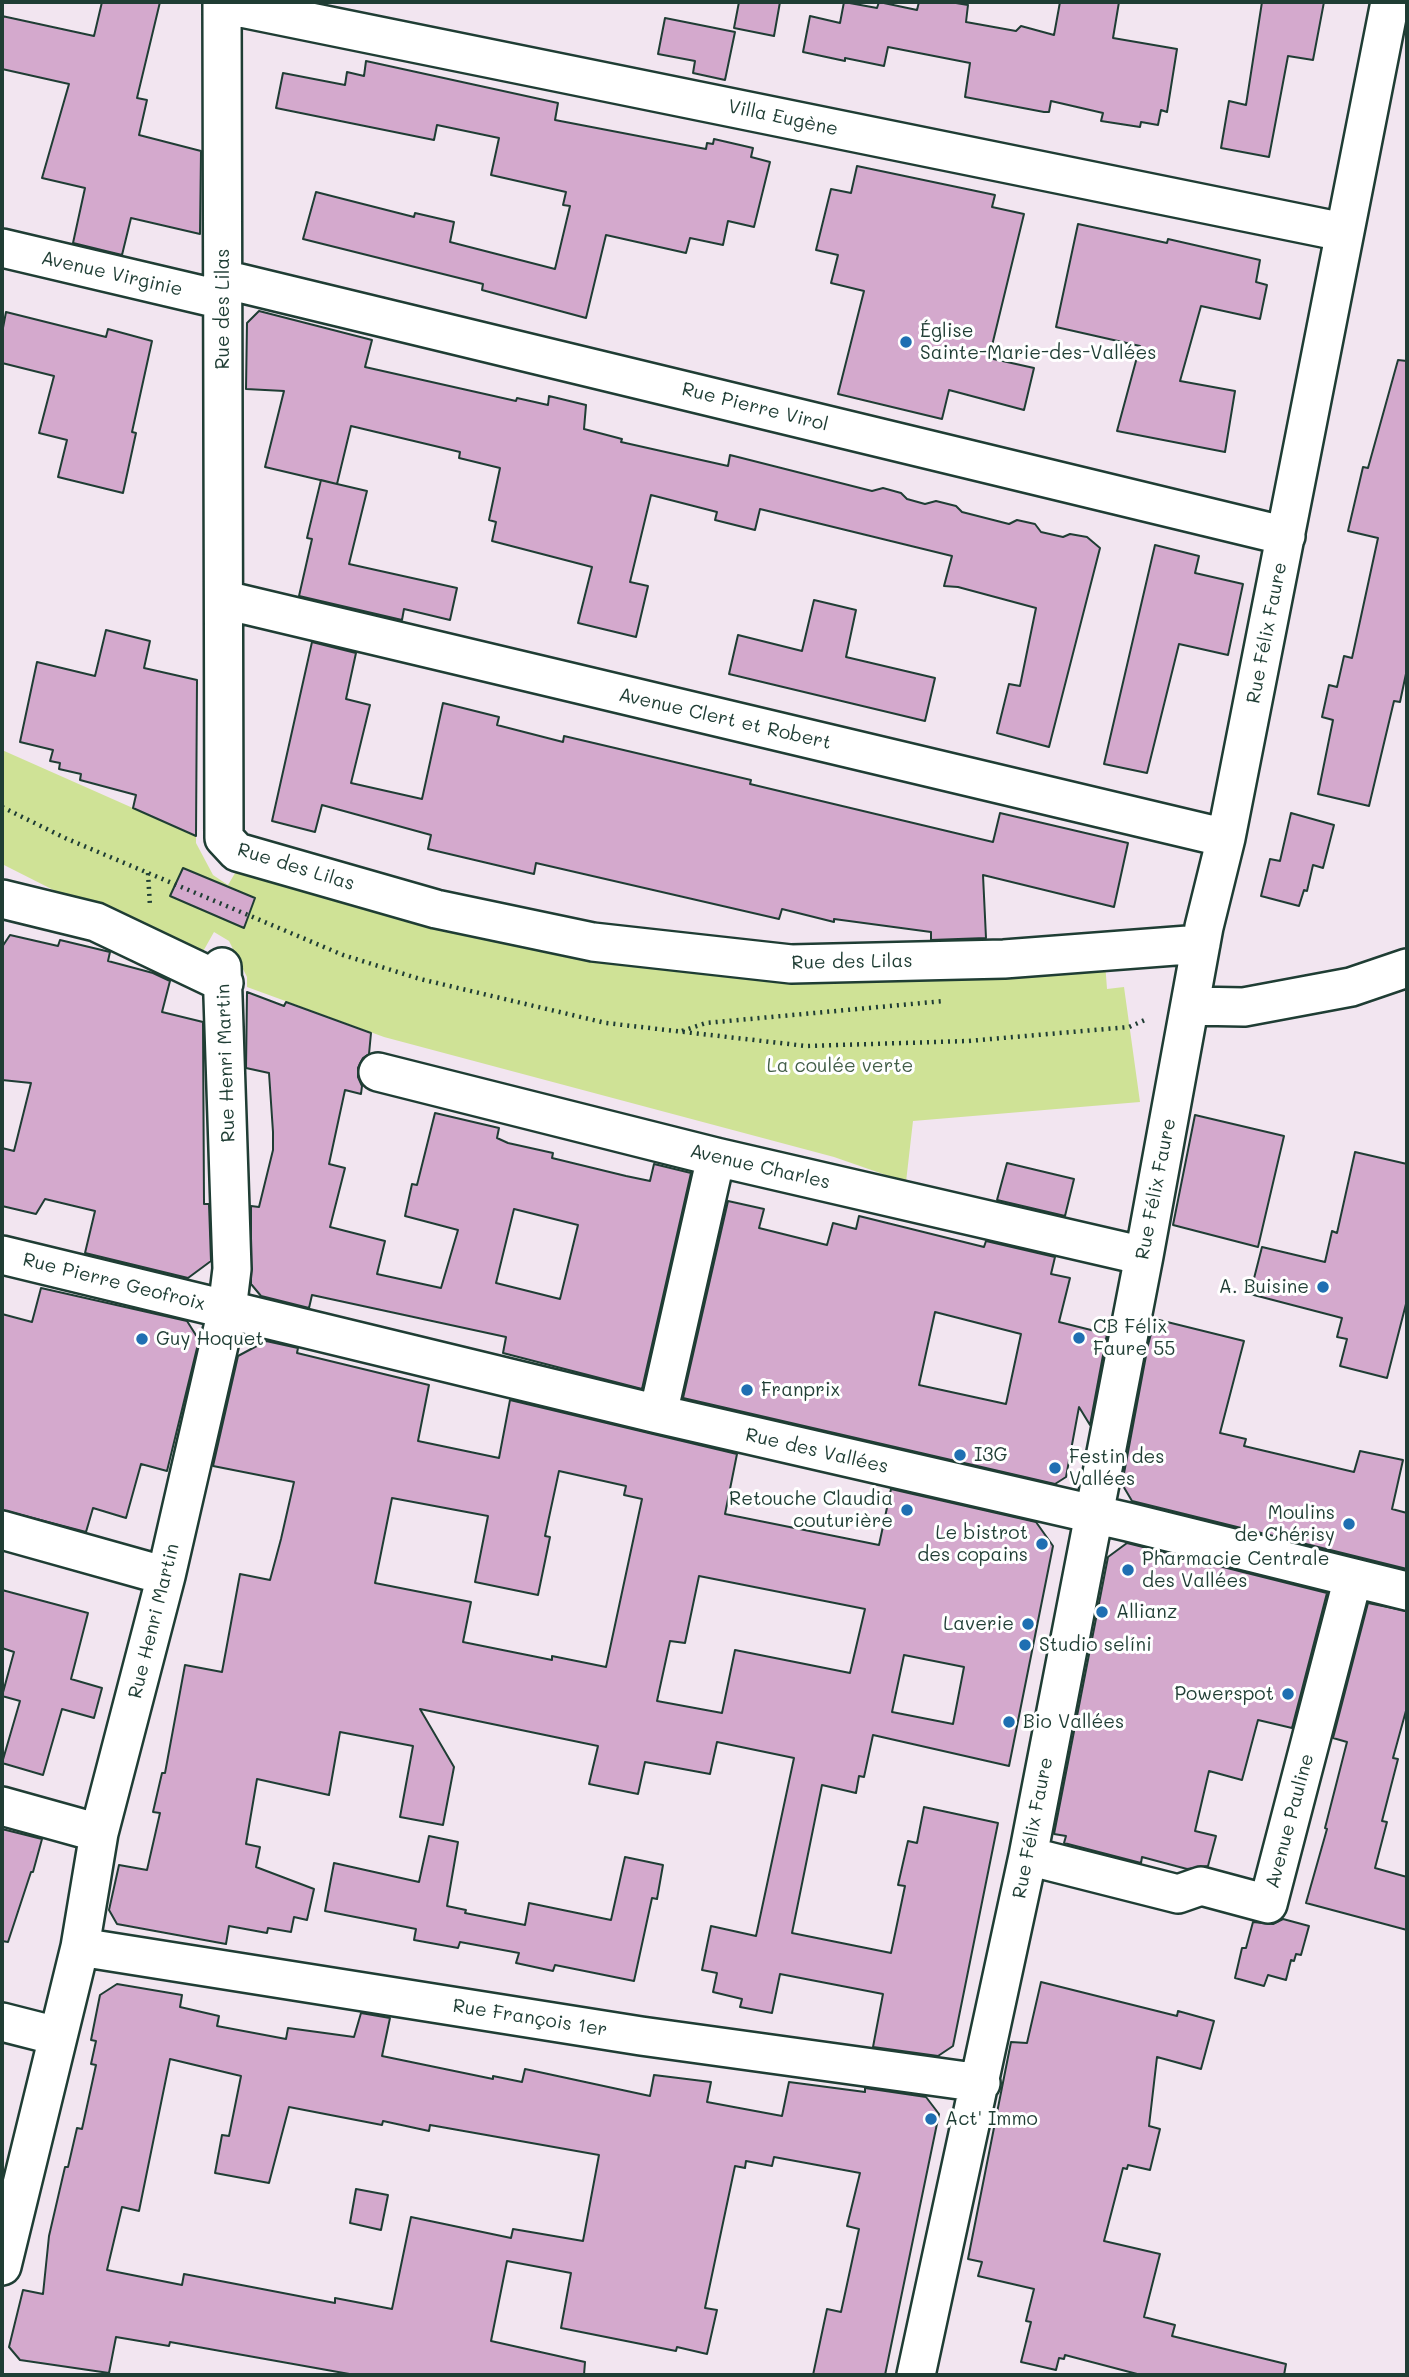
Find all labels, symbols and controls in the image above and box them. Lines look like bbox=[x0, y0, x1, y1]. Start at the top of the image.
street label: Villa Eugène bbox=[726, 95, 840, 141]
street label: Avenue Virginie bbox=[39, 247, 185, 301]
street label: Rue des Lilas bbox=[212, 248, 234, 370]
place label: Église Sainte-Marie-des-Vallées bbox=[920, 320, 1157, 364]
marker: Église Sainte-Marie-des-Vallées bbox=[898, 334, 914, 350]
street label: Rue Pierre Virol bbox=[679, 378, 831, 436]
street label: Rue Félix Faure bbox=[1242, 561, 1292, 705]
street label: Avenue Clert et Robert bbox=[617, 683, 833, 755]
street label: Rue des Lilas bbox=[235, 838, 357, 896]
street label: Rue des Lilas bbox=[791, 950, 913, 974]
street label: Rue Henri Martin bbox=[212, 983, 240, 1143]
park label: La coulée verte bbox=[767, 1055, 913, 1077]
street label: Rue Félix Faure bbox=[1131, 1117, 1181, 1261]
street label: Avenue Charles bbox=[688, 1140, 832, 1194]
street label: Rue Pierre Geofroix bbox=[20, 1248, 208, 1316]
place label: A. Buisine bbox=[1219, 1276, 1309, 1298]
marker: A. Buisine bbox=[1315, 1279, 1331, 1295]
place label: CB Félix Faure 55 bbox=[1093, 1316, 1175, 1360]
place label: Guy Hoquet bbox=[156, 1328, 264, 1350]
marker: CB Félix Faure 55 bbox=[1071, 1330, 1087, 1346]
marker: Guy Hoquet bbox=[134, 1331, 150, 1347]
place label: Franprix bbox=[761, 1379, 840, 1401]
marker: Franprix bbox=[739, 1382, 755, 1398]
street label: Rue des Vallées bbox=[743, 1423, 891, 1479]
place label: I3G bbox=[974, 1444, 1008, 1466]
place label: Festin des Vallées bbox=[1069, 1446, 1164, 1490]
marker: I3G bbox=[952, 1447, 968, 1463]
marker: Festin des Vallées bbox=[1047, 1460, 1063, 1476]
place label: Retouche Claudia couturière bbox=[729, 1488, 893, 1532]
marker: Retouche Claudia couturière bbox=[899, 1502, 915, 1518]
place label: Moulins de Chérisy bbox=[1235, 1502, 1335, 1546]
marker: Moulins de Chérisy bbox=[1341, 1516, 1357, 1532]
place label: Le bistrot des copains bbox=[917, 1522, 1028, 1566]
marker: Le bistrot des copains bbox=[1034, 1536, 1050, 1552]
street label: Rue Henri Martin bbox=[124, 1541, 184, 1701]
place label: Pharmacie Centrale des Vallées bbox=[1142, 1548, 1330, 1592]
marker: Pharmacie Centrale des Vallées bbox=[1120, 1562, 1136, 1578]
place label: Allianz bbox=[1116, 1601, 1177, 1623]
marker: Allianz bbox=[1094, 1604, 1110, 1620]
place label: Laverie bbox=[943, 1613, 1014, 1635]
marker: Laverie bbox=[1020, 1616, 1036, 1632]
place label: Studio selíni bbox=[1039, 1634, 1152, 1656]
marker: Studio selíni bbox=[1017, 1637, 1033, 1653]
place label: Powerspot bbox=[1174, 1683, 1274, 1705]
marker: Powerspot bbox=[1280, 1686, 1296, 1702]
place label: Bio Vallées bbox=[1023, 1711, 1124, 1733]
marker: Bio Vallées bbox=[1001, 1714, 1017, 1730]
street label: Avenue Pauline bbox=[1261, 1751, 1319, 1891]
street label: Rue Félix Faure bbox=[1008, 1756, 1058, 1900]
street label: Rue François 1er bbox=[451, 1995, 609, 2041]
place label: Act' Immo bbox=[945, 2108, 1038, 2130]
marker: Act' Immo bbox=[923, 2111, 939, 2127]

